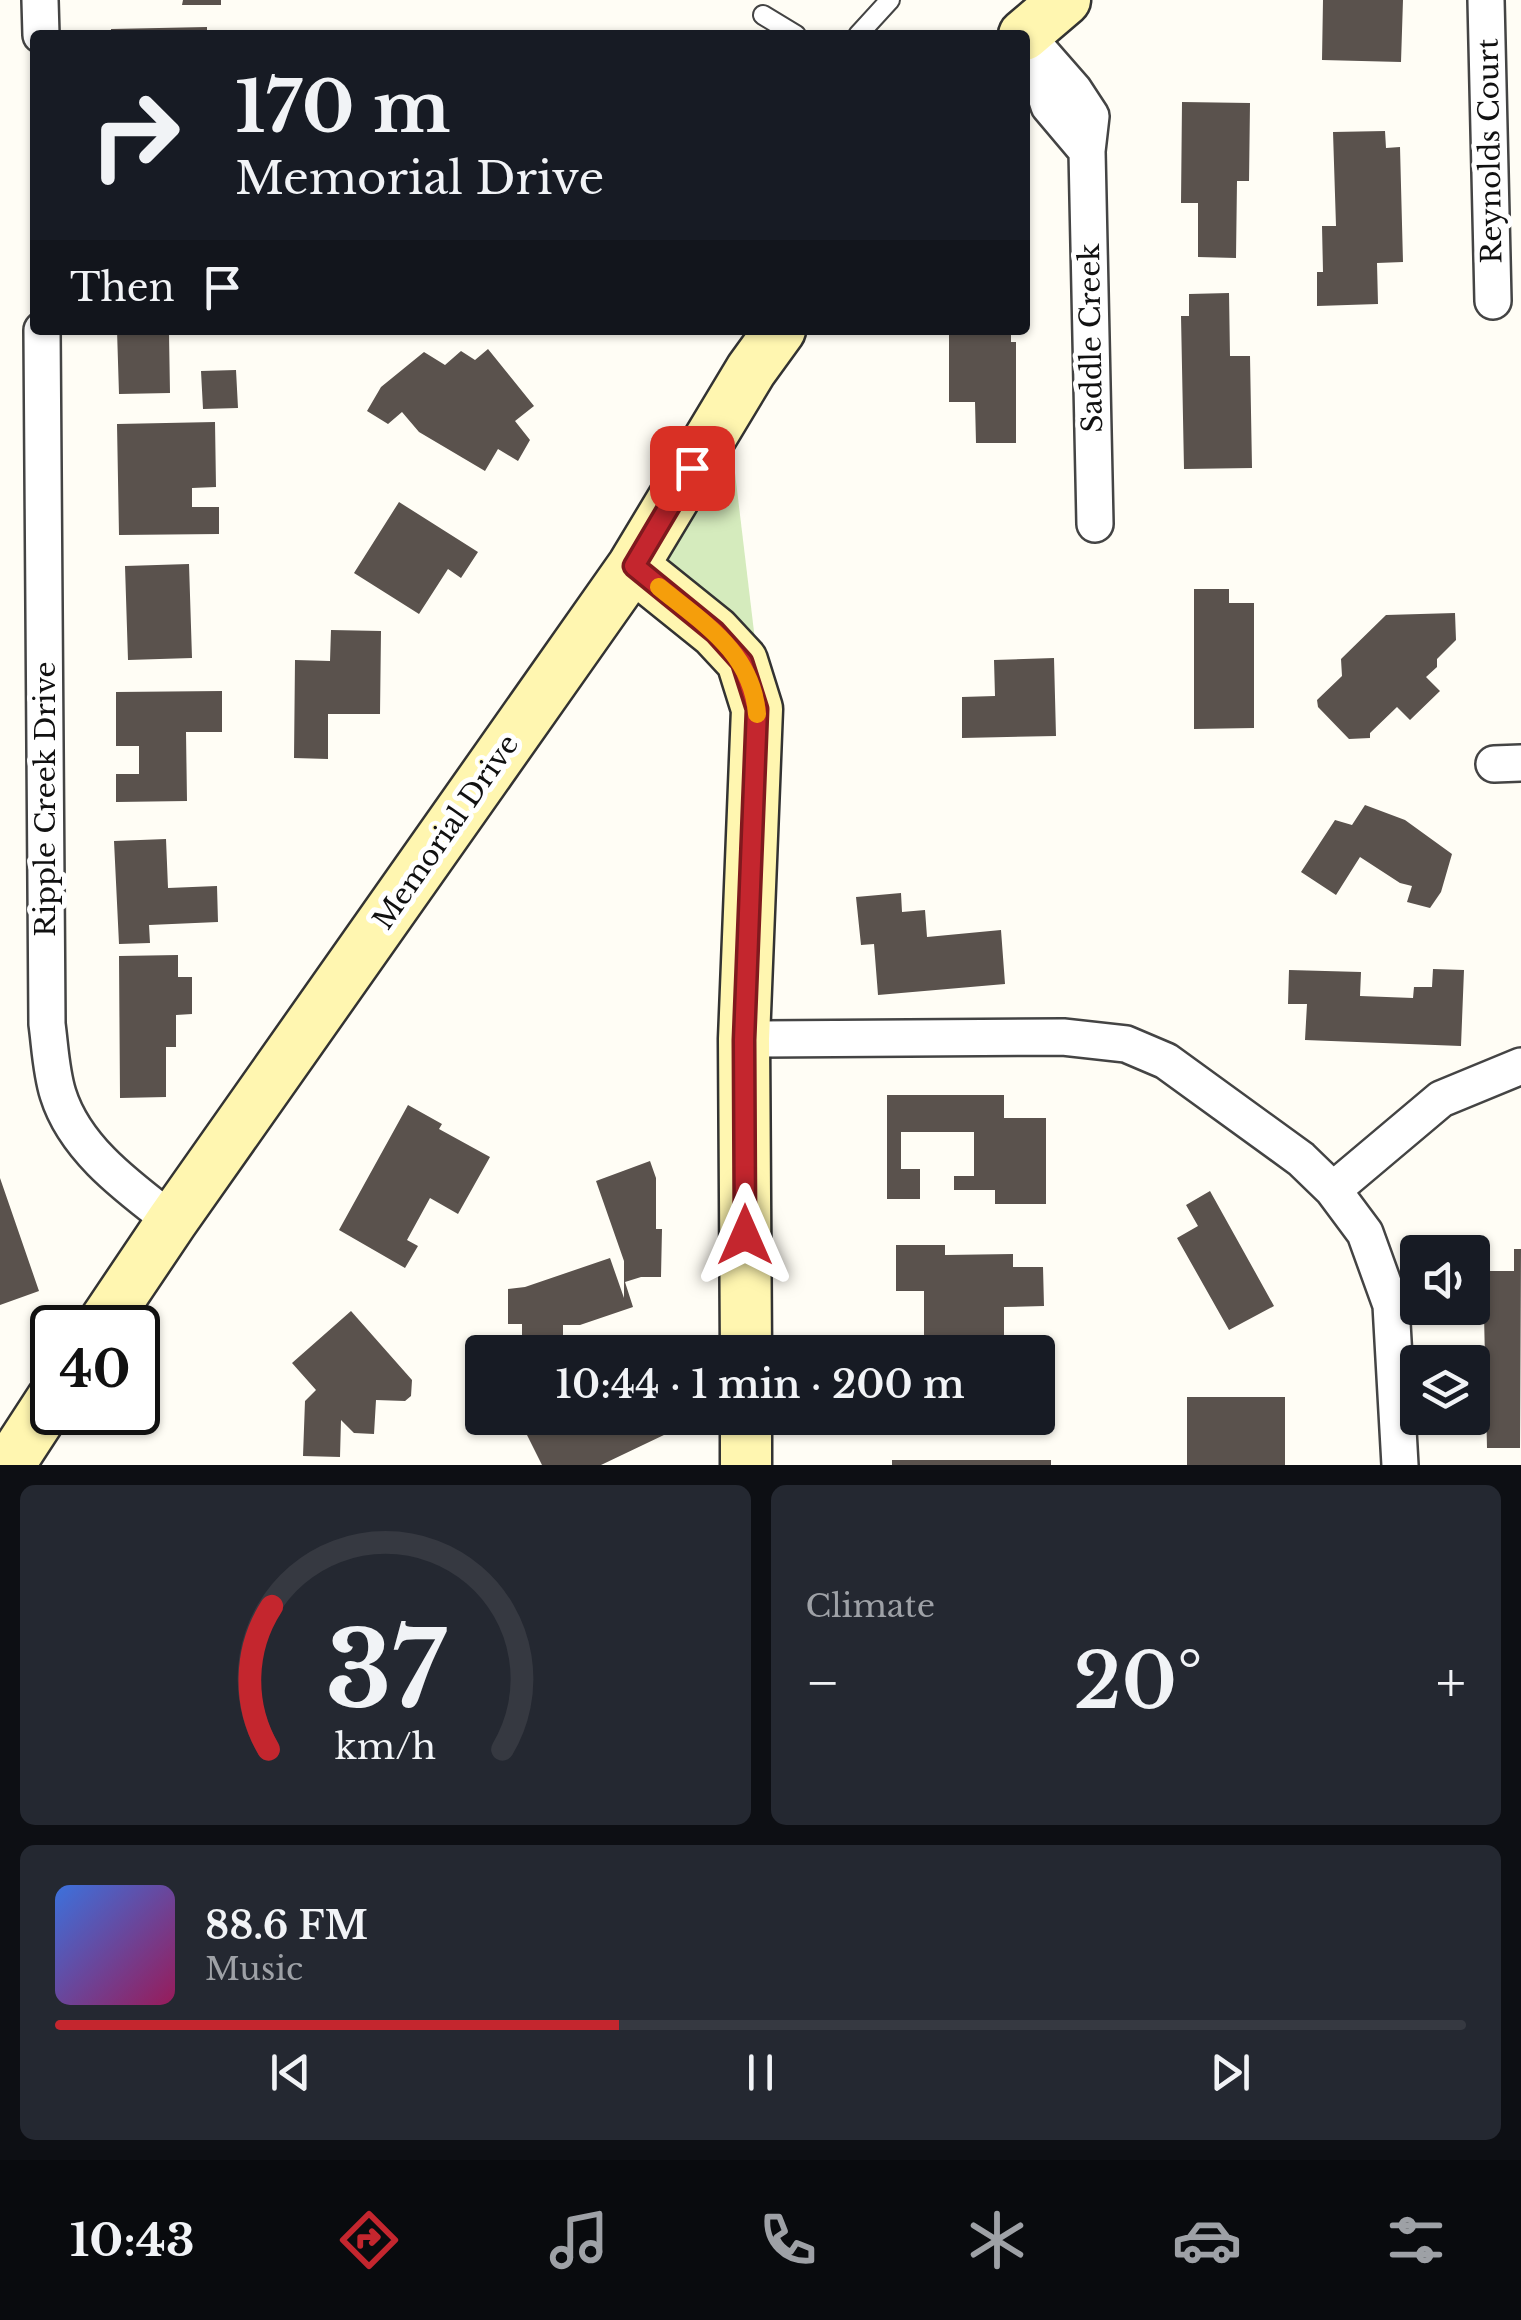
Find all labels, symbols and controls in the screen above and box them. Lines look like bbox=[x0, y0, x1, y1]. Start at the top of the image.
street label: Reynolds Court bbox=[1471, 38, 1509, 264]
text: 170 m bbox=[235, 64, 451, 151]
icon: right bbox=[70, 70, 200, 200]
text: Memorial Drive bbox=[235, 150, 604, 206]
street label: Saddle Creek bbox=[1072, 242, 1110, 433]
icon: arrive bbox=[195, 260, 250, 315]
text: Then bbox=[70, 264, 175, 311]
pin bbox=[650, 426, 735, 511]
icon: arrive bbox=[665, 441, 720, 496]
street label: Ripple Creek Drive bbox=[28, 661, 63, 937]
street label: Memorial Drive bbox=[366, 728, 526, 936]
position arrow bbox=[693, 1183, 797, 1287]
map controls bbox=[1400, 1235, 1490, 1435]
button: sound bbox=[1400, 1235, 1490, 1325]
speed limit sign: 40 bbox=[30, 1305, 160, 1435]
button: layers bbox=[1400, 1345, 1490, 1435]
text: 10:44 · 1 min · 200 m bbox=[555, 1361, 965, 1408]
text: Climate bbox=[806, 1586, 935, 1626]
text: 37 bbox=[325, 1606, 447, 1735]
text: 20° bbox=[1074, 1635, 1203, 1728]
text: − bbox=[806, 1649, 840, 1717]
text: + bbox=[1436, 1649, 1466, 1717]
text: km/h bbox=[335, 1724, 436, 1769]
text: 88.6 FM bbox=[205, 1902, 368, 1949]
text: Music bbox=[205, 1949, 303, 1989]
icon: previous bbox=[263, 2045, 318, 2100]
icon: pause bbox=[733, 2045, 788, 2100]
icon: next bbox=[1203, 2045, 1258, 2100]
icon: directions bbox=[334, 2205, 404, 2275]
icon: music bbox=[544, 2205, 614, 2275]
icon: phone bbox=[753, 2205, 823, 2275]
icon: climate bbox=[962, 2205, 1032, 2275]
icon: car bbox=[1172, 2205, 1242, 2275]
icon: filters bbox=[1381, 2205, 1451, 2275]
text: 10:43 bbox=[70, 2212, 195, 2268]

